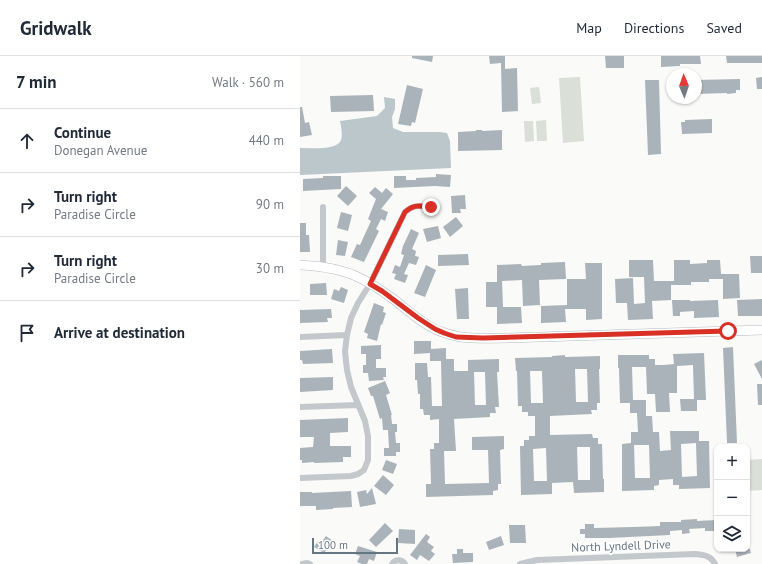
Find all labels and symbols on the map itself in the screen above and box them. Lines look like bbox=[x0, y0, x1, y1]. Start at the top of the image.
north arrow bbox=[666, 68, 702, 104]
route end bbox=[422, 198, 440, 216]
route start bbox=[719, 322, 737, 340]
scale bar bbox=[312, 536, 398, 555]
street label: North Lyndell Drive bbox=[571, 536, 671, 555]

